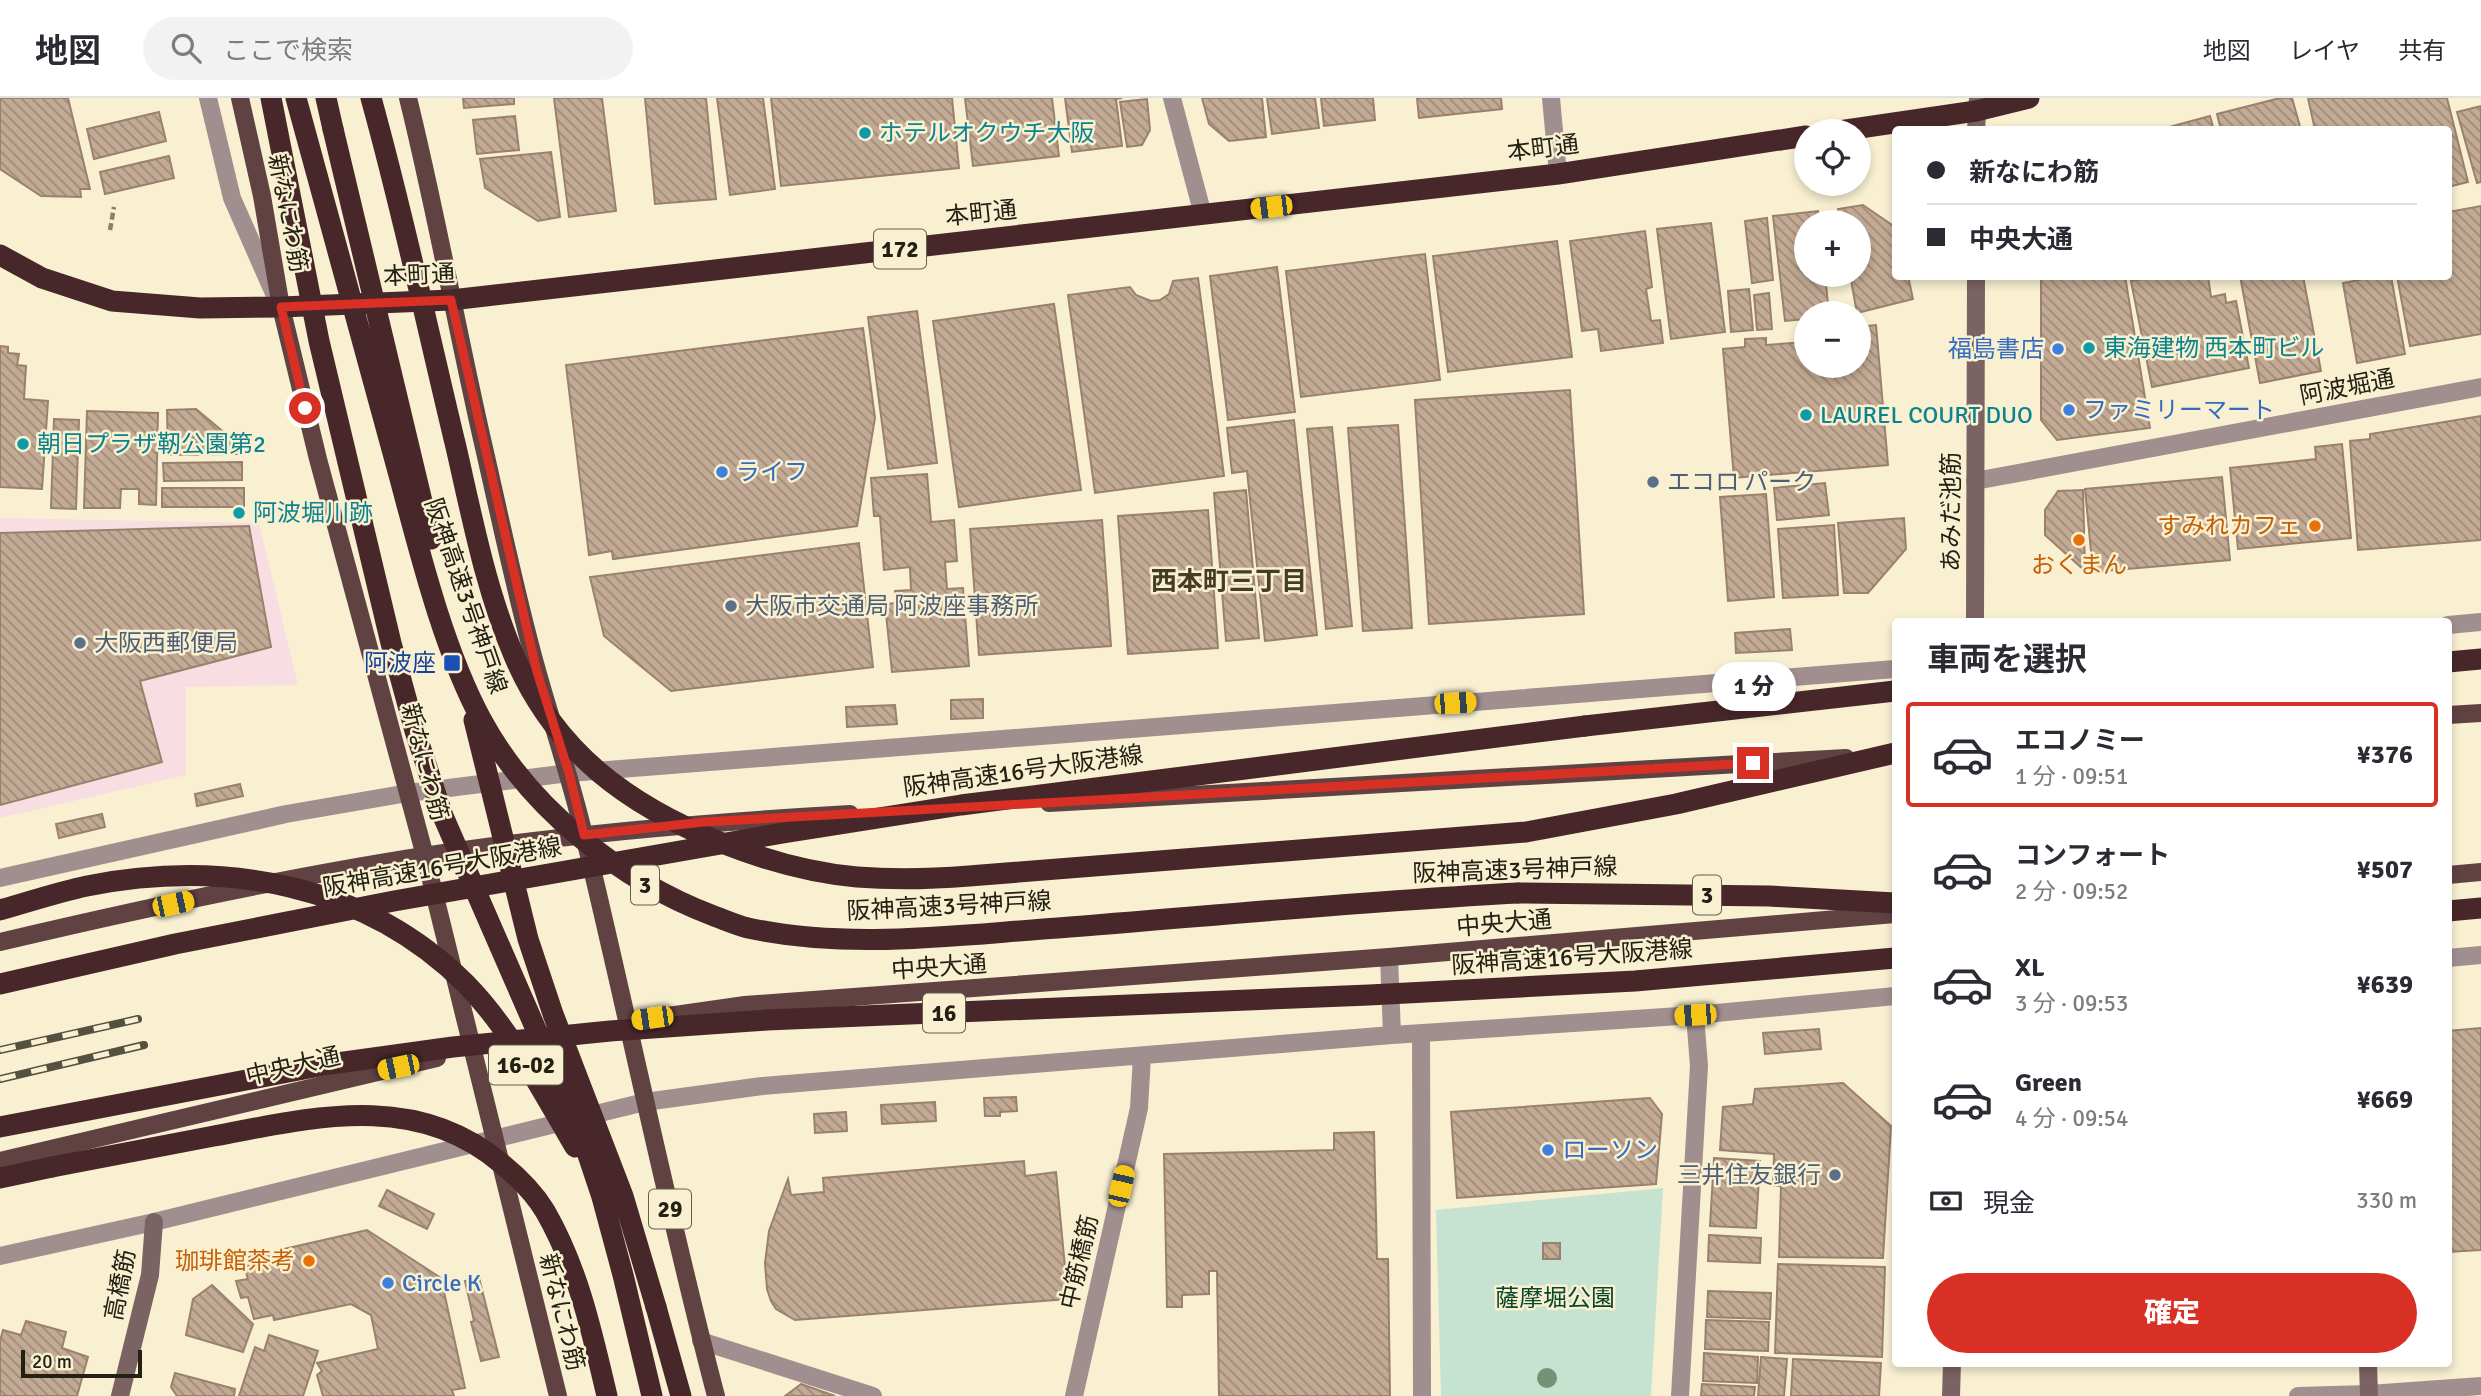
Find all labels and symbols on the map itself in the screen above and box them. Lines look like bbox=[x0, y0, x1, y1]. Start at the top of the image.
place label: ホテルオクウチ大阪 bbox=[879, 118, 1095, 148]
marker: ホテルオクウチ大阪 bbox=[857, 125, 873, 141]
street label: 本町通 bbox=[1505, 129, 1581, 167]
street label: 新なにわ筋 bbox=[262, 151, 314, 275]
street label: 本町通 bbox=[944, 194, 1018, 232]
car bbox=[1249, 194, 1294, 220]
road number: 172 bbox=[874, 230, 926, 268]
street label: 本町通 bbox=[382, 258, 456, 292]
place label: 東海建物 西本町ビル bbox=[2103, 333, 2324, 363]
place label: 福島書店 bbox=[1948, 334, 2044, 364]
marker: 東海建物 西本町ビル bbox=[2081, 340, 2097, 356]
marker: 福島書店 bbox=[2050, 341, 2066, 357]
street label: 阿波堀通 bbox=[2297, 363, 2397, 411]
route start bbox=[289, 392, 321, 424]
place label: ファミリーマート bbox=[2083, 395, 2275, 425]
place label: LAUREL COURT DUO bbox=[1820, 400, 2033, 430]
marker: ファミリーマート bbox=[2061, 402, 2077, 418]
marker: LAUREL COURT DUO bbox=[1798, 407, 1814, 423]
place label: 朝日プラザ靭公園第2 bbox=[37, 429, 266, 459]
marker: 朝日プラザ靭公園第2 bbox=[15, 436, 31, 452]
street label: あみだ池筋 bbox=[1936, 452, 1966, 572]
place label: ライフ bbox=[736, 457, 808, 487]
marker: ライフ bbox=[714, 464, 730, 480]
place label: エコロ パーク bbox=[1667, 467, 1816, 497]
marker: エコロ パーク bbox=[1645, 474, 1661, 490]
street label: 阪神高速3号神戸線 bbox=[418, 494, 514, 698]
place label: 阿波堀川跡 bbox=[253, 498, 373, 528]
marker: 阿波堀川跡 bbox=[231, 505, 247, 521]
place label: すみれカフェ bbox=[2157, 511, 2301, 541]
marker: すみれカフェ bbox=[2307, 518, 2323, 534]
marker: おくまん bbox=[2071, 532, 2087, 548]
place label: おくまん bbox=[2031, 550, 2127, 580]
district label: 西本町三丁目 bbox=[1151, 566, 1307, 598]
place label: 大阪市交通局 阿波座事務所 bbox=[745, 591, 1038, 621]
marker: 大阪市交通局 阿波座事務所 bbox=[723, 598, 739, 614]
place label: 大阪西郵便局 bbox=[94, 628, 238, 658]
marker: 大阪西郵便局 bbox=[72, 635, 88, 651]
place label: 阿波座 bbox=[364, 648, 436, 678]
marker: 阿波座 bbox=[442, 653, 462, 673]
callout: 1 分 bbox=[1711, 662, 1795, 710]
car bbox=[1434, 691, 1477, 715]
street label: 新なにわ筋 bbox=[395, 700, 455, 824]
street label: 阪神高速16号大阪港線 bbox=[901, 739, 1145, 803]
route end bbox=[1737, 747, 1769, 779]
street label: 阪神高速16号大阪港線 bbox=[320, 831, 564, 903]
street label: 阪神高速3号神戸線 bbox=[1412, 851, 1618, 889]
road number: 3 bbox=[631, 866, 659, 904]
road number: 3 bbox=[1693, 876, 1721, 915]
street label: 阪神高速3号神戸線 bbox=[846, 886, 1052, 926]
car bbox=[151, 889, 196, 919]
street label: 中央大通 bbox=[1455, 904, 1553, 942]
street label: 阪神高速16号大阪港線 bbox=[1450, 934, 1694, 980]
street label: 中央大通 bbox=[890, 949, 988, 985]
road number: 16 bbox=[923, 994, 965, 1032]
car bbox=[1674, 1003, 1717, 1027]
car bbox=[630, 1005, 675, 1031]
street label: 中央大通 bbox=[243, 1041, 343, 1091]
road number: 16-02 bbox=[489, 1046, 563, 1084]
car bbox=[376, 1052, 421, 1082]
place label: ローソン bbox=[1562, 1135, 1658, 1165]
marker: ローソン bbox=[1540, 1142, 1556, 1158]
place label: 三井住友銀行 bbox=[1677, 1160, 1821, 1190]
car bbox=[1107, 1163, 1136, 1209]
marker: 三井住友銀行 bbox=[1827, 1167, 1843, 1183]
road number: 29 bbox=[649, 1190, 691, 1228]
street label: 中筋橋筋 bbox=[1054, 1212, 1104, 1312]
place label: 珈琲館茶考 bbox=[175, 1246, 295, 1276]
street label: 高橋筋 bbox=[98, 1247, 142, 1323]
street label: 新なにわ筋 bbox=[533, 1250, 591, 1374]
marker: 珈琲館茶考 bbox=[301, 1253, 317, 1269]
place label: Circle K bbox=[402, 1268, 481, 1298]
marker: Circle K bbox=[380, 1275, 396, 1291]
park label: 薩摩堀公園 bbox=[1495, 1283, 1615, 1313]
scale bar bbox=[21, 1347, 142, 1379]

